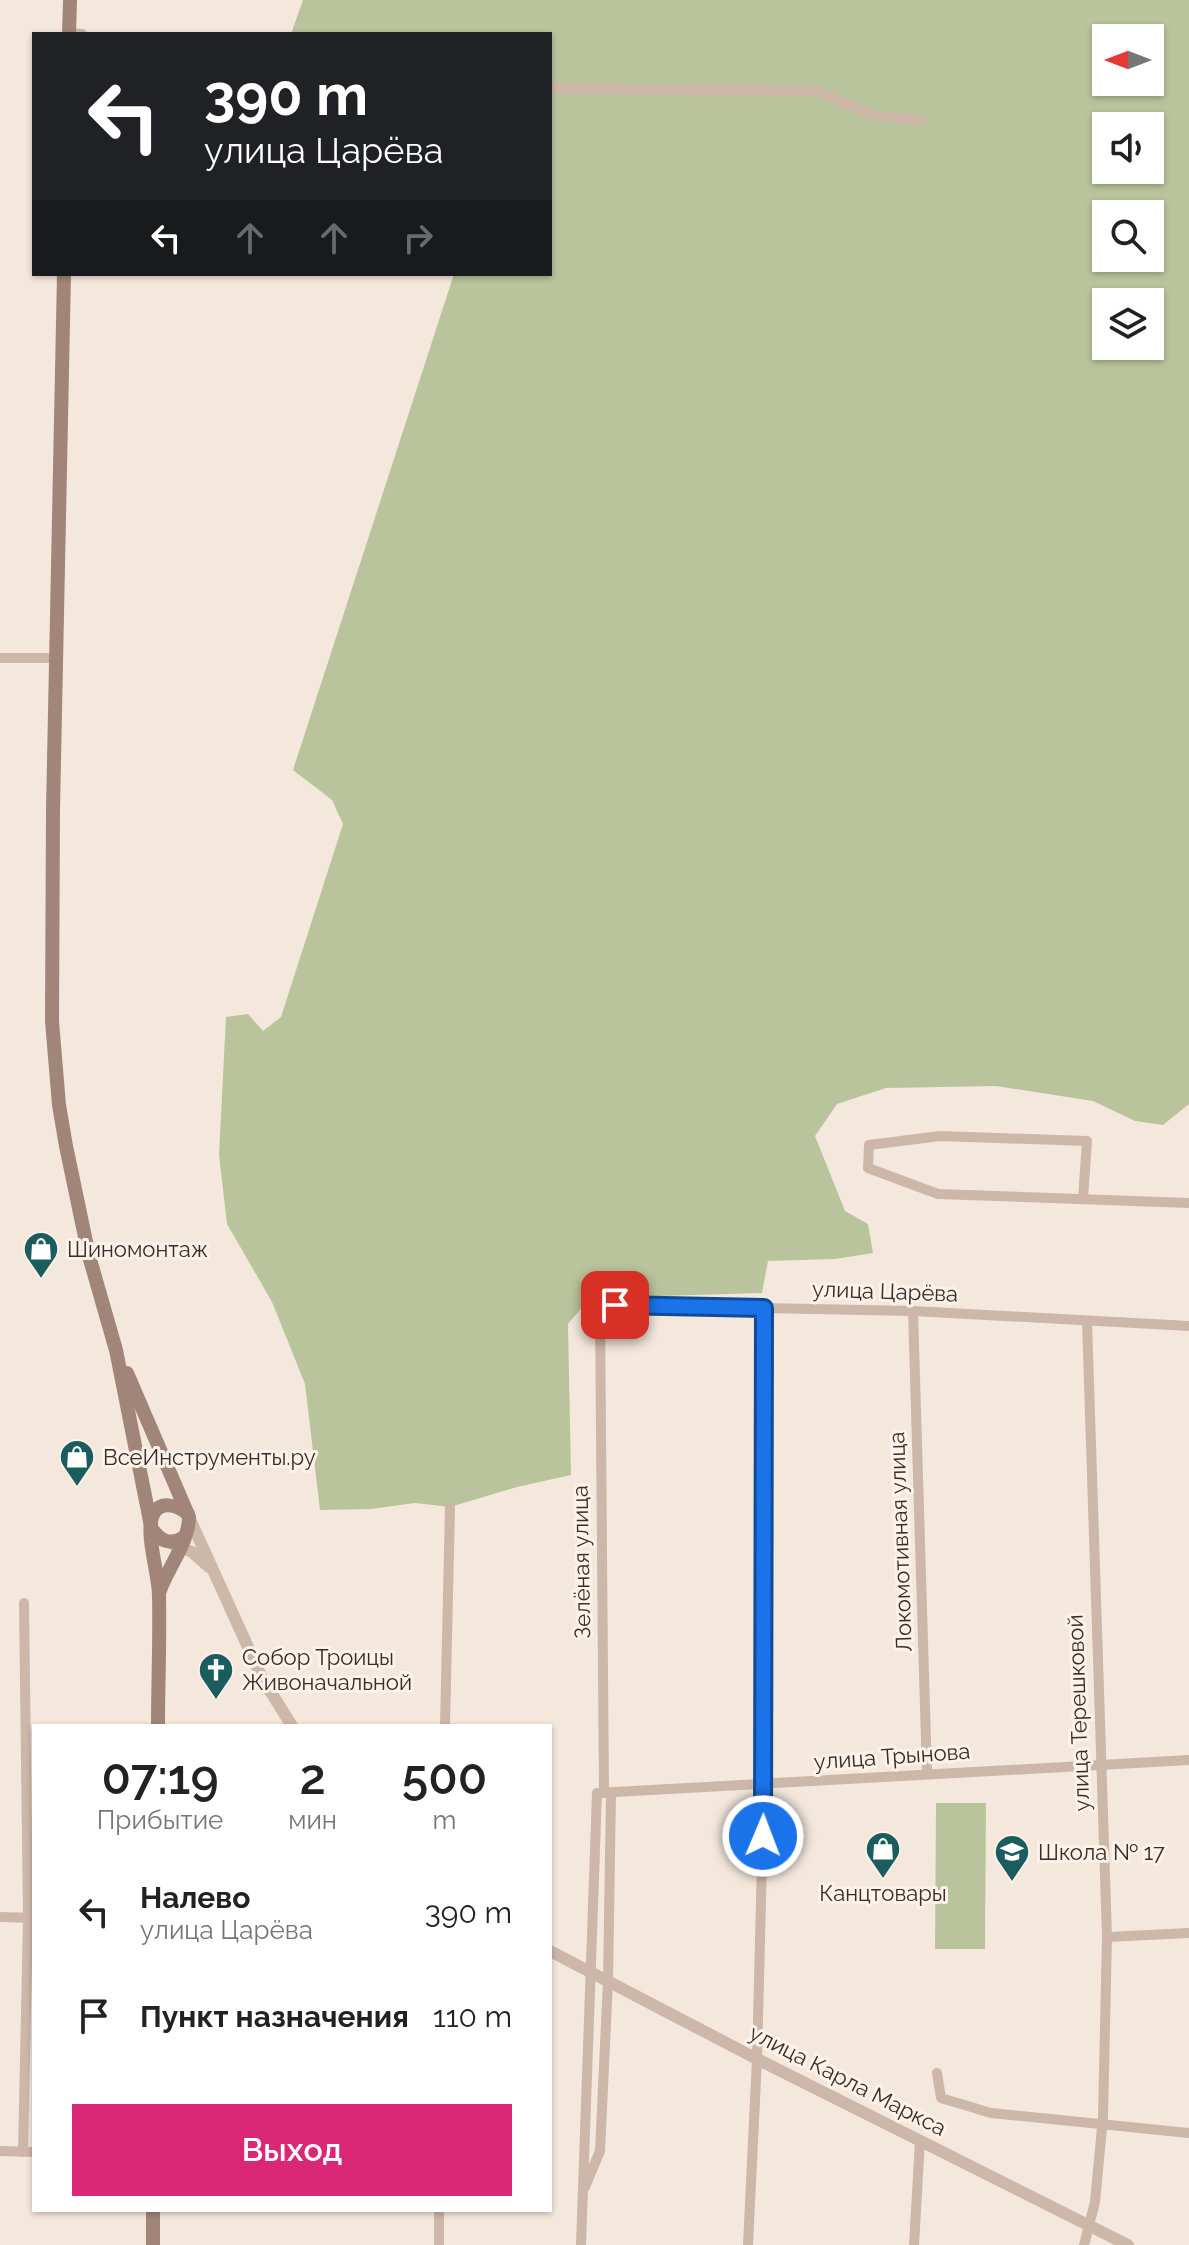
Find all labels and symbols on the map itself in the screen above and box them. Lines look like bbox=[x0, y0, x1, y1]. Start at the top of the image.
north arrow bbox=[1092, 24, 1164, 96]
shop icon: Шиномонтаж bbox=[22, 1230, 60, 1280]
place label: Шиномонтаж bbox=[67, 1236, 208, 1262]
pin bbox=[581, 1271, 649, 1339]
street label: улица Царёва bbox=[811, 1275, 959, 1307]
street label: Локомотивная улица bbox=[883, 1431, 917, 1653]
shop icon: ВсеИнструменты.ру bbox=[58, 1438, 96, 1488]
place label: ВсеИнструменты.ру bbox=[103, 1444, 316, 1470]
street label: Зелёная улица bbox=[567, 1485, 595, 1639]
street label: улица Терешковой bbox=[1062, 1614, 1094, 1812]
place label: Собор Троицы Живоначальной bbox=[242, 1644, 412, 1695]
church icon: Собор Троицы Живоначальной bbox=[197, 1651, 235, 1701]
street label: улица Трынова bbox=[813, 1738, 971, 1774]
position arrow bbox=[721, 1794, 805, 1878]
shop icon: Канцтовары bbox=[864, 1830, 902, 1880]
school or university icon: Школа № 17 bbox=[993, 1833, 1031, 1883]
place label: Школа № 17 bbox=[1038, 1839, 1165, 1865]
place label: Канцтовары bbox=[819, 1880, 947, 1906]
street label: улица Карла Маркса bbox=[745, 2019, 951, 2141]

